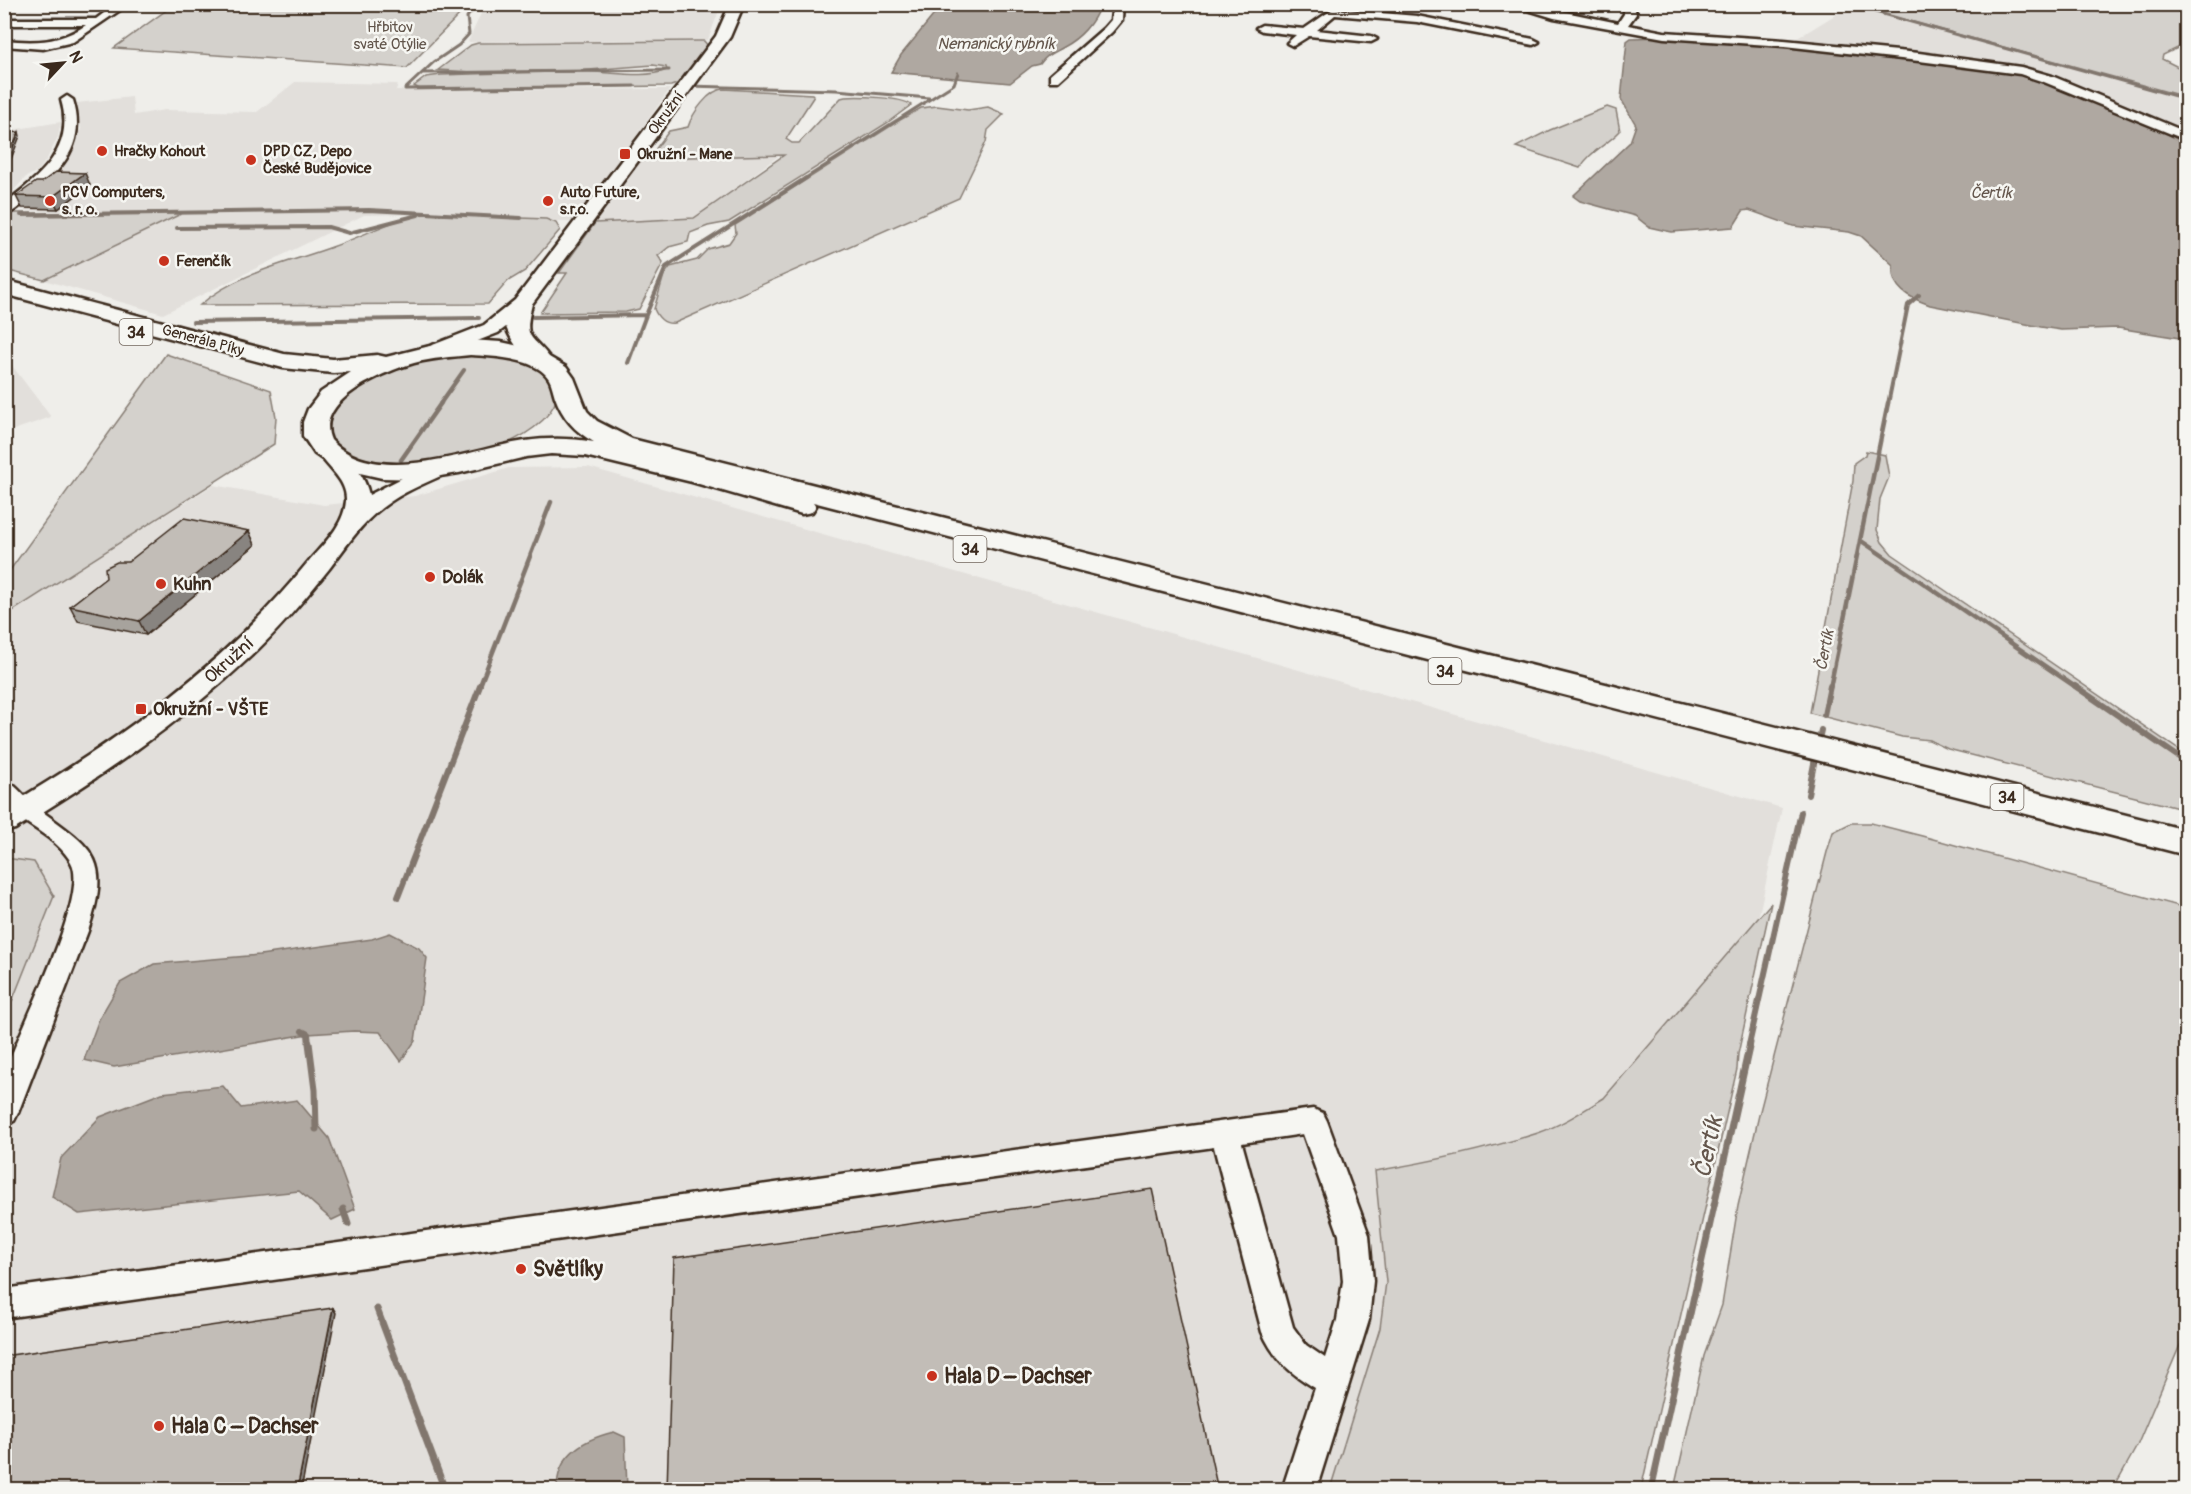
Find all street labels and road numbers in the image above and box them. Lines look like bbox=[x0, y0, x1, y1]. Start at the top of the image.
street label: Okružní bbox=[644, 88, 689, 139]
road number: 34 bbox=[120, 319, 152, 345]
street label: Generála Píky bbox=[160, 320, 247, 361]
road number: 34 bbox=[954, 536, 986, 562]
street label: Okružní bbox=[200, 632, 259, 689]
road number: 34 bbox=[1428, 658, 1462, 684]
road number: 34 bbox=[1990, 784, 2024, 810]

